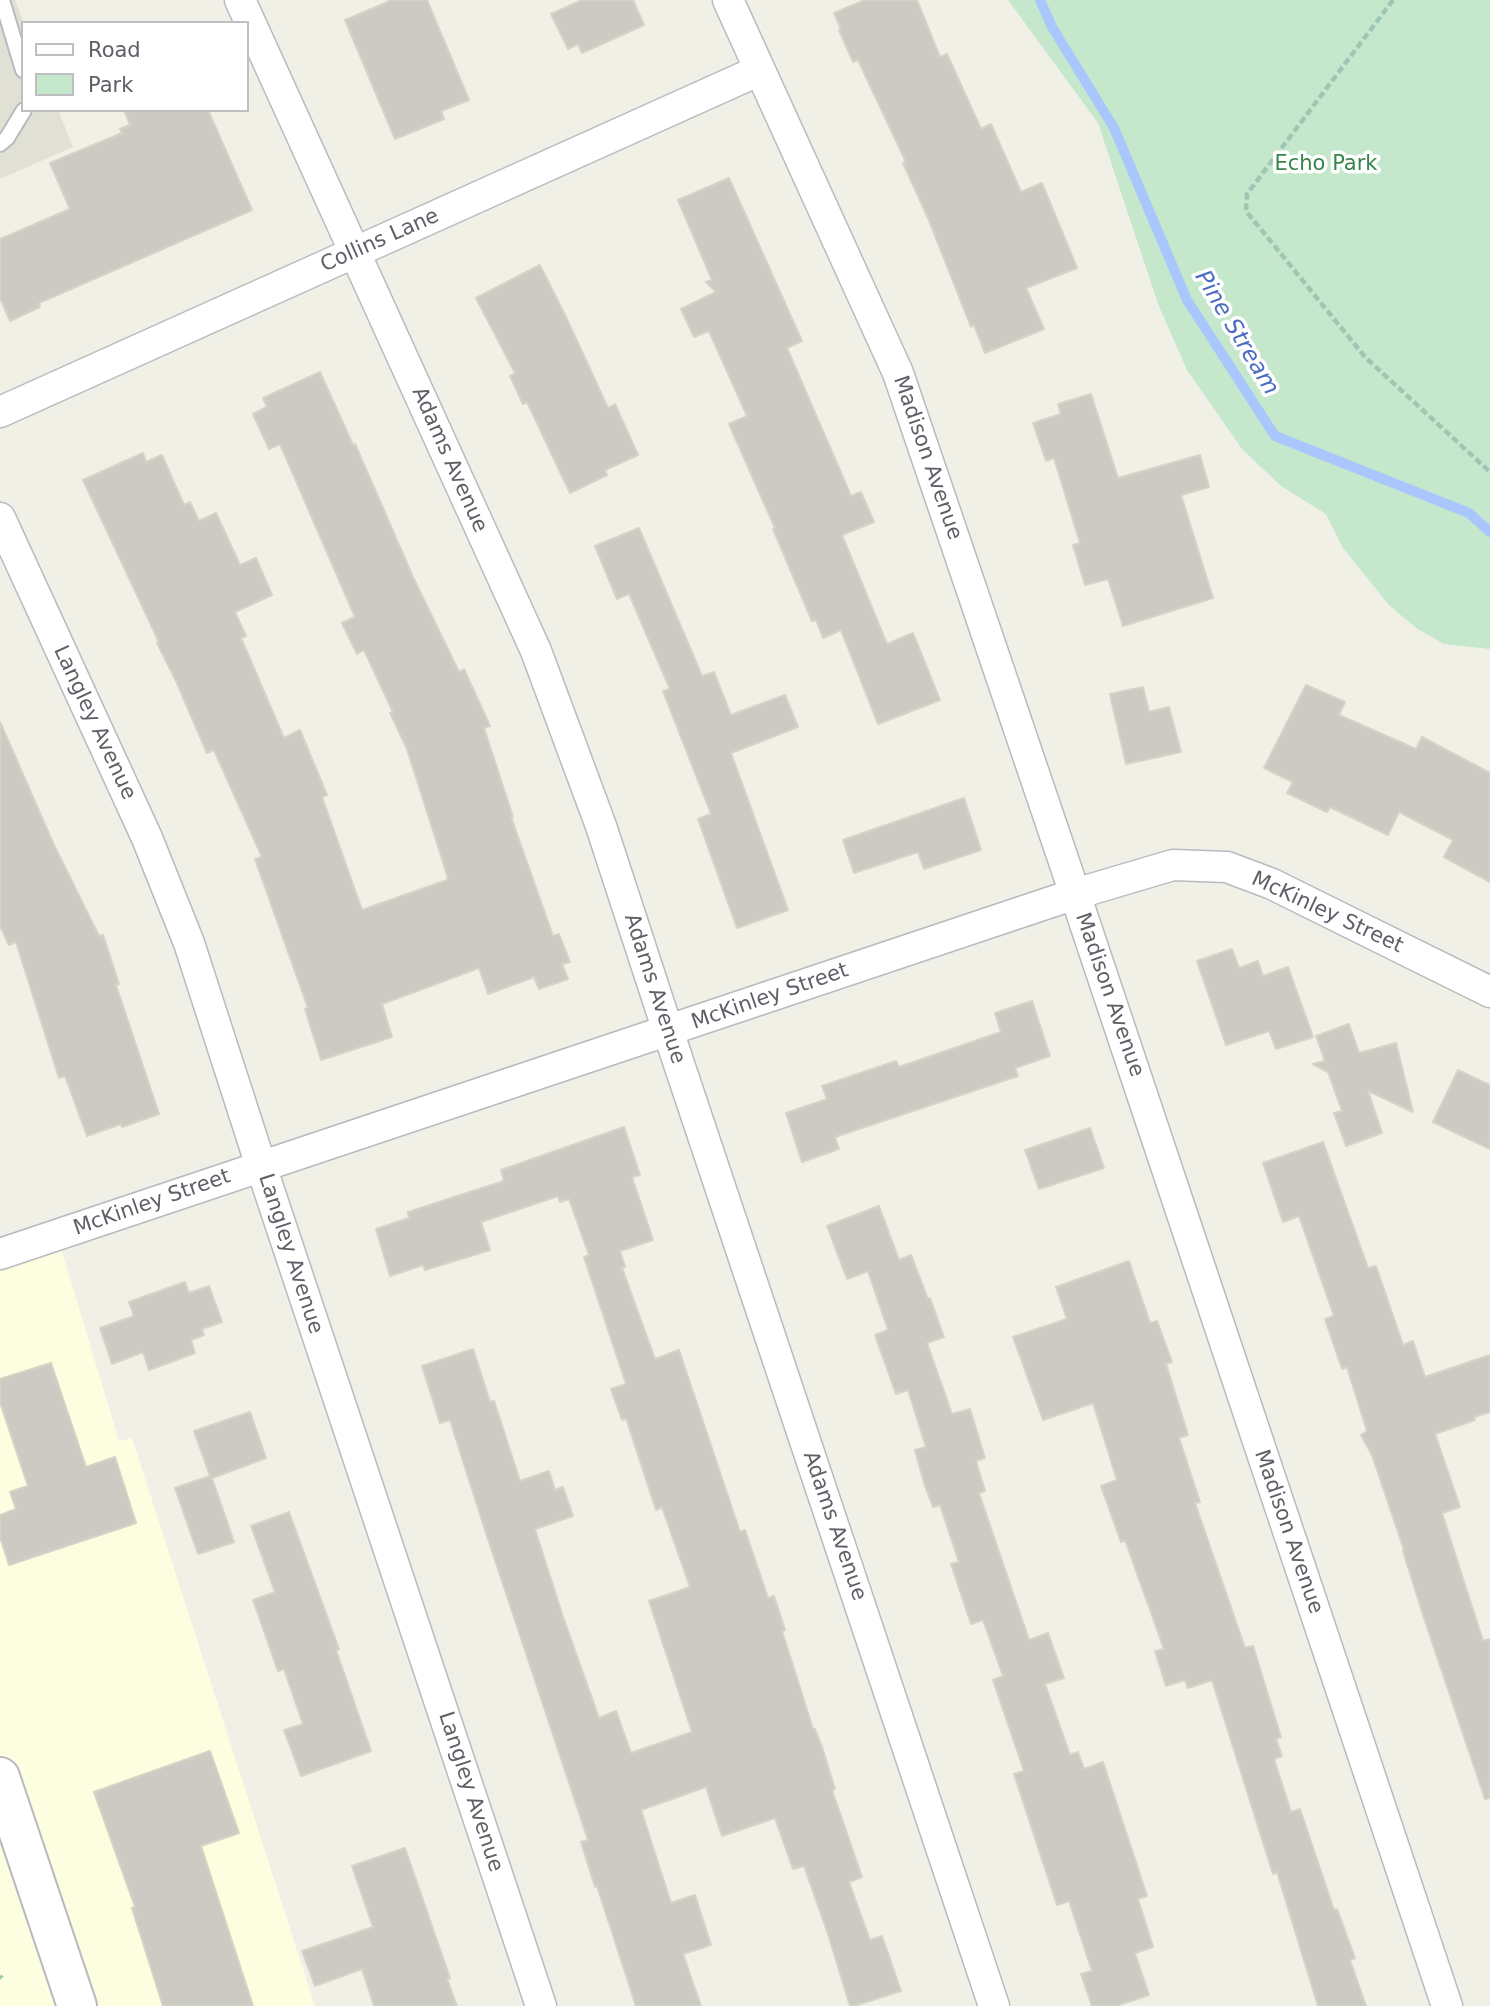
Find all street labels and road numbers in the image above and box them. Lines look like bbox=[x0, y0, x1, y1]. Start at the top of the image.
street label: Collins Lane bbox=[317, 204, 443, 278]
street label: Madison Avenue bbox=[887, 373, 967, 543]
street label: Adams Avenue bbox=[406, 383, 492, 537]
street label: Langley Avenue bbox=[47, 642, 141, 804]
street label: McKinley Street bbox=[1247, 867, 1407, 959]
street label: Madison Avenue bbox=[1069, 910, 1149, 1080]
street label: Adams Avenue bbox=[618, 911, 690, 1067]
street label: McKinley Street bbox=[688, 958, 852, 1036]
street label: McKinley Street bbox=[70, 1164, 234, 1242]
street label: Langley Avenue bbox=[252, 1171, 328, 1337]
street label: Madison Avenue bbox=[1248, 1447, 1328, 1617]
street label: Adams Avenue bbox=[797, 1448, 871, 1604]
street label: Langley Avenue bbox=[432, 1709, 508, 1875]

